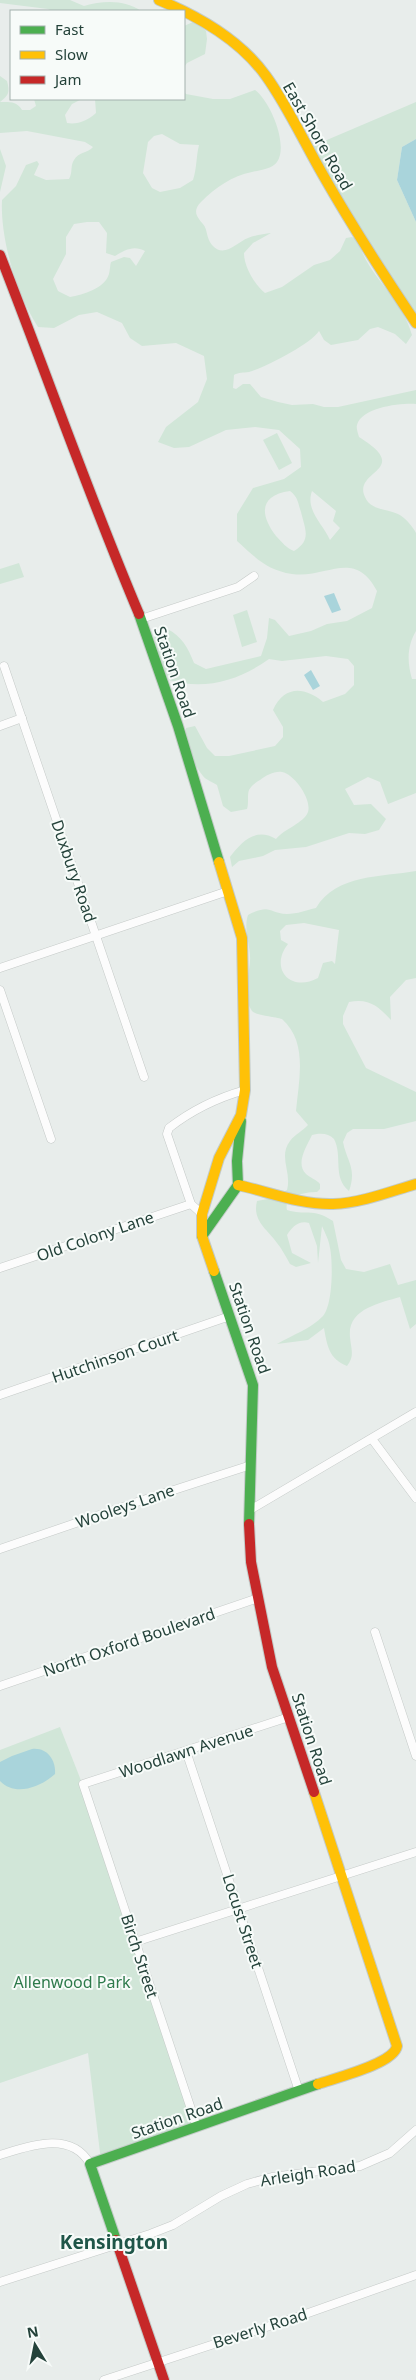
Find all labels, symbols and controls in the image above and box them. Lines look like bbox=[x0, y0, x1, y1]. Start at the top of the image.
legend bbox=[10, 10, 185, 100]
text: Fast bbox=[55, 19, 84, 39]
text: Slow bbox=[55, 44, 88, 64]
text: Jam bbox=[53, 69, 82, 89]
street label: East Shore Road bbox=[278, 78, 358, 194]
street label: Station Road bbox=[149, 623, 201, 721]
street label: Duxbury Road bbox=[46, 817, 102, 925]
street label: Old Colony Lane bbox=[33, 1206, 157, 1266]
street label: Station Road bbox=[224, 1279, 276, 1377]
street label: Hutchinson Court bbox=[49, 1324, 181, 1388]
street label: Wooleys Lane bbox=[73, 1479, 177, 1533]
street label: North Oxford Boulevard bbox=[40, 1602, 218, 1682]
street label: Station Road bbox=[287, 1690, 337, 1788]
street label: Woodlawn Avenue bbox=[116, 1719, 256, 1783]
street label: Locust Street bbox=[217, 1871, 269, 1971]
street label: Birch Street bbox=[116, 1911, 164, 2001]
park label: Allenwood Park bbox=[13, 1971, 131, 1993]
street label: Station Road bbox=[128, 2092, 226, 2144]
street label: Arleigh Road bbox=[259, 2155, 357, 2191]
district label: Kensington bbox=[60, 2229, 168, 2255]
street label: Beverly Road bbox=[210, 2302, 310, 2354]
north arrow bbox=[10, 2320, 60, 2370]
text: N bbox=[25, 2321, 40, 2342]

